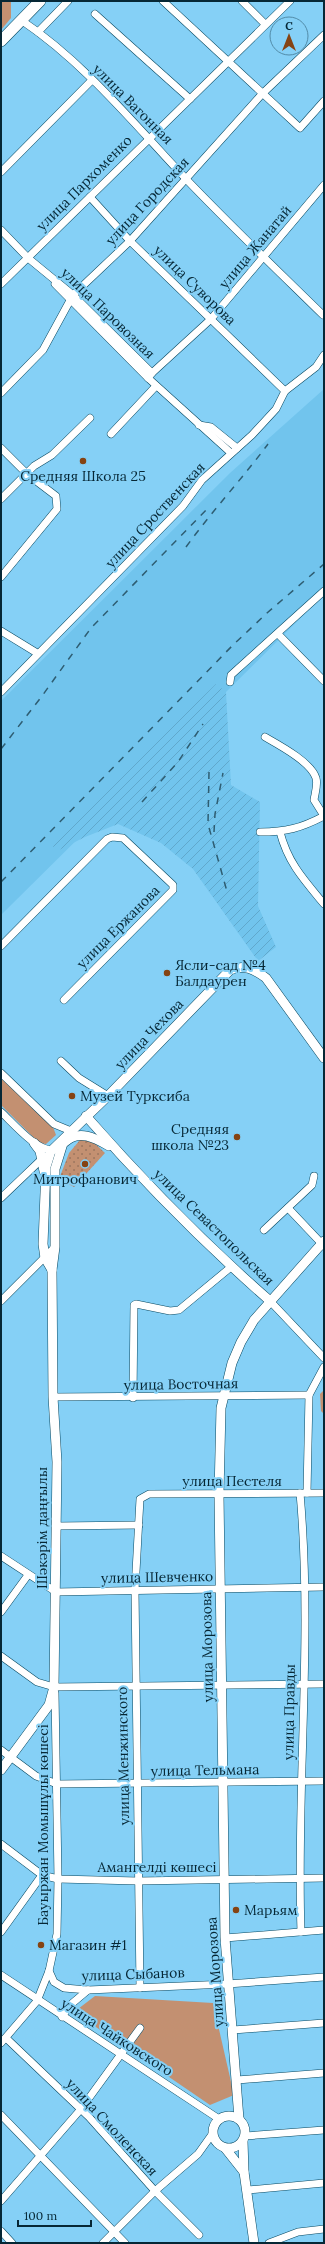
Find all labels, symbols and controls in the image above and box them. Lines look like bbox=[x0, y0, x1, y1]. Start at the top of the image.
north arrow bbox=[269, 16, 309, 56]
text: С bbox=[285, 19, 293, 33]
street label: улица Вагонная bbox=[89, 60, 177, 148]
street label: улица Пархоменко bbox=[32, 131, 136, 235]
street label: улица Городская bbox=[101, 153, 193, 249]
street label: улица Жанатай bbox=[215, 201, 295, 292]
street label: улица Суворова bbox=[150, 241, 240, 329]
street label: улица Паровозная bbox=[57, 264, 159, 362]
marker: Средняя Школа 25 bbox=[78, 456, 88, 466]
street label: улица Сроственская bbox=[101, 458, 209, 572]
place label: Средняя Школа 25 bbox=[20, 467, 146, 485]
street label: улица Ержанова bbox=[73, 882, 163, 972]
place label: Ясли-сад №4 Балдаурен bbox=[175, 956, 266, 990]
marker: Ясли-сад №4 Балдаурен bbox=[162, 968, 172, 978]
street label: улица Чехова bbox=[111, 995, 187, 1073]
place label: Музей Турксиба bbox=[80, 1087, 190, 1105]
marker: Музей Турксиба bbox=[67, 1091, 77, 1101]
place label: Средняя школа №23 bbox=[151, 1120, 229, 1154]
marker: Средняя школа №23 bbox=[232, 1132, 242, 1142]
marker: Митрофанович bbox=[80, 1159, 90, 1169]
street label: улица Севастопольская bbox=[150, 1165, 278, 1289]
place label: Митрофанович bbox=[33, 1170, 137, 1188]
street label: улица Восточная bbox=[123, 1374, 239, 1394]
street label: Шәкәрім даңғылы bbox=[33, 1467, 51, 1589]
street label: улица Пестеля bbox=[182, 1472, 282, 1490]
street label: улица Шевченко bbox=[101, 1567, 213, 1587]
street label: улица Морозова bbox=[197, 1592, 217, 1702]
street label: улица Правды bbox=[279, 1664, 299, 1760]
street label: улица Менжинского bbox=[113, 1686, 133, 1826]
street label: Бауыржан Момышұлы көшесі bbox=[34, 1724, 52, 1926]
street label: улица Тельмана bbox=[151, 1760, 259, 1780]
street label: Амангелді көшесі bbox=[96, 1858, 217, 1876]
place label: Марьям bbox=[244, 1901, 297, 1919]
marker: Марьям bbox=[231, 1905, 241, 1915]
street label: улица Морозова bbox=[202, 1916, 228, 2028]
place label: Магазин #1 bbox=[49, 1936, 127, 1954]
marker: Магазин #1 bbox=[36, 1940, 46, 1950]
street label: улица Сыбанов bbox=[81, 1963, 185, 1985]
street label: улица Чайковского bbox=[58, 1994, 176, 2080]
street label: улица Смоленская bbox=[62, 2075, 162, 2179]
scale bar bbox=[18, 2202, 91, 2228]
text: 100 m bbox=[24, 2208, 57, 2223]

